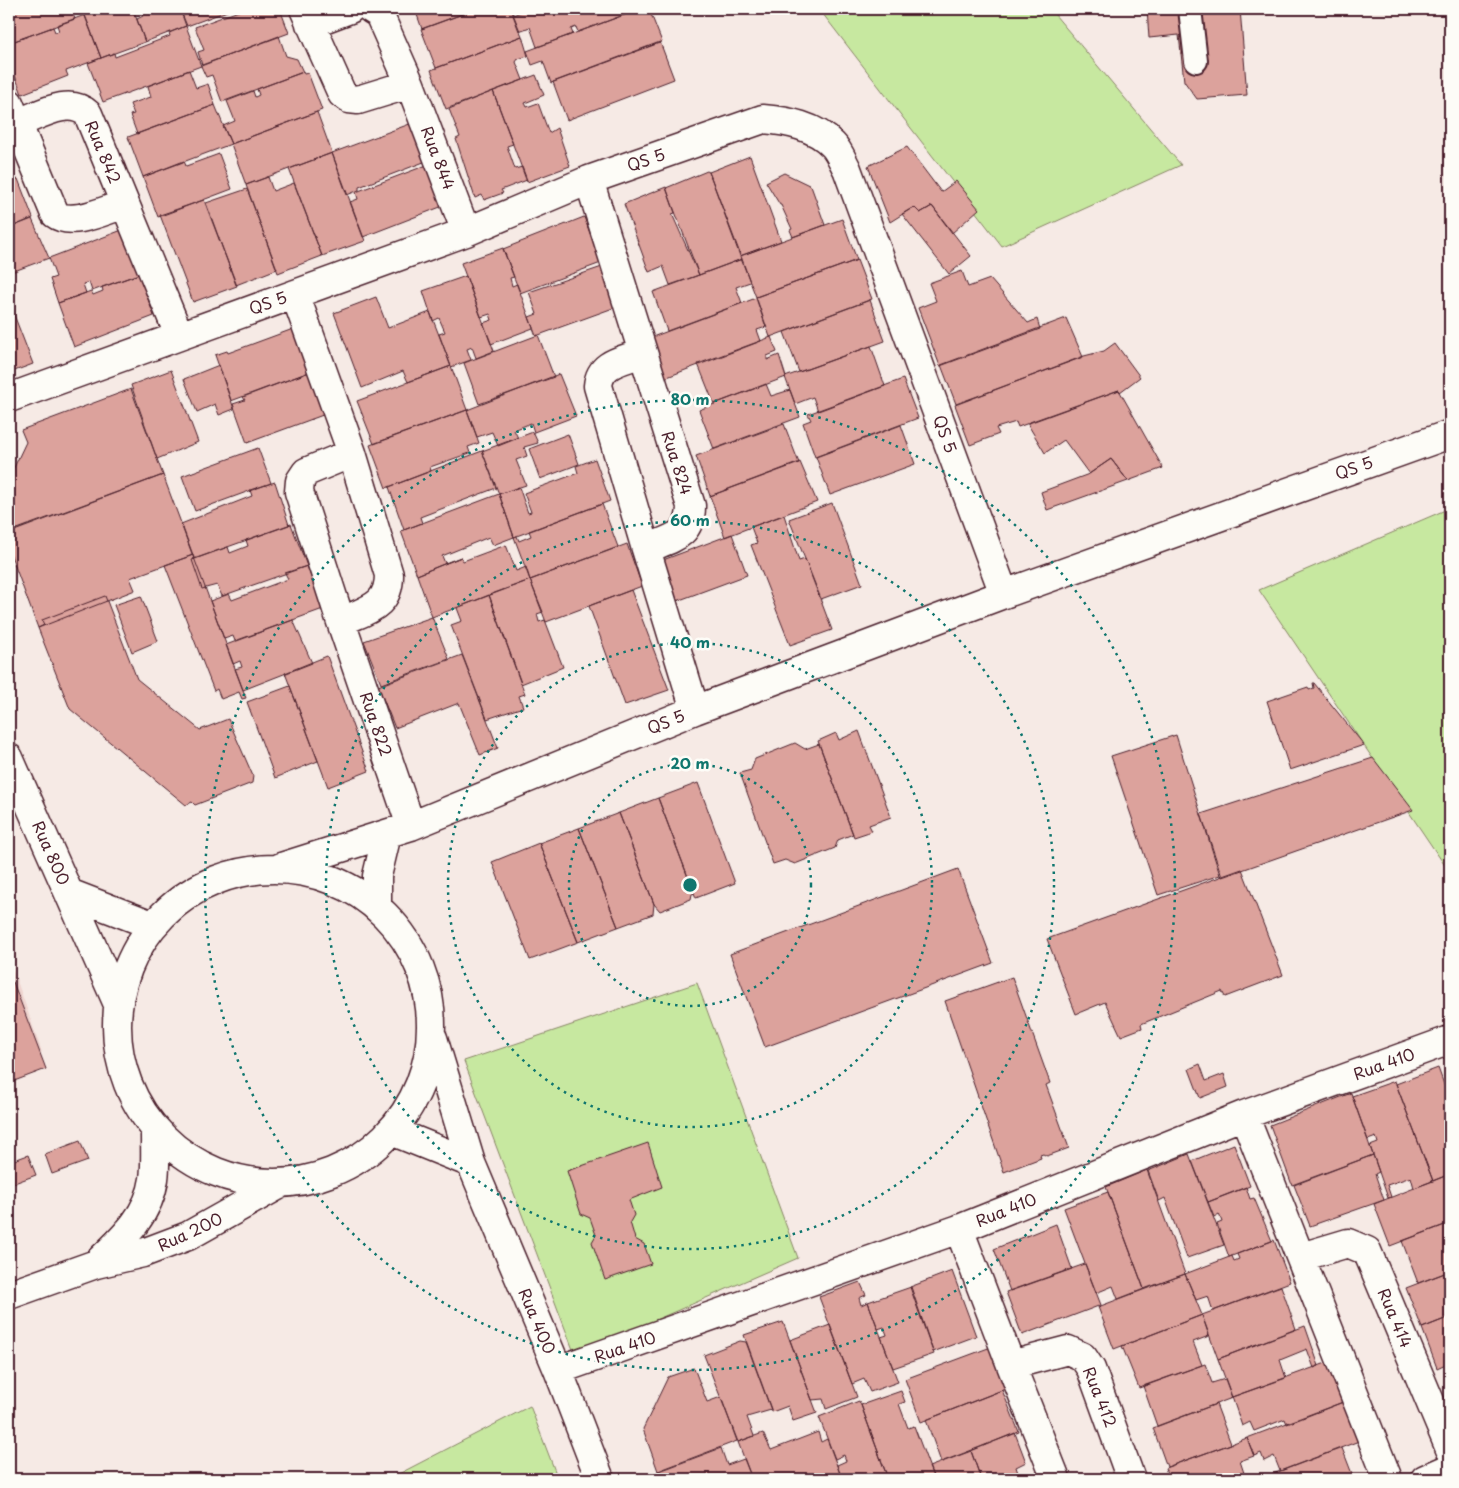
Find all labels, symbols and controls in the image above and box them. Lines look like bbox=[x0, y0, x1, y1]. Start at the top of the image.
street label: Rua 842 bbox=[80, 116, 128, 187]
street label: Rua 844 bbox=[416, 122, 462, 193]
street label: QS 5 bbox=[623, 141, 668, 177]
street label: QS 5 bbox=[245, 284, 290, 320]
text: 80 m bbox=[670, 387, 710, 410]
street label: QS 5 bbox=[928, 411, 964, 456]
street label: Rua 824 bbox=[656, 428, 700, 498]
street label: QS 5 bbox=[1331, 449, 1376, 485]
text: 60 m bbox=[670, 508, 710, 531]
text: 40 m bbox=[670, 630, 710, 653]
street label: Rua 822 bbox=[355, 688, 399, 759]
street label: QS 5 bbox=[643, 703, 688, 739]
text: 20 m bbox=[671, 751, 709, 774]
street label: Rua 800 bbox=[27, 817, 77, 889]
centre of rings bbox=[681, 876, 699, 894]
street label: Rua 410 bbox=[1350, 1041, 1418, 1085]
street label: Rua 410 bbox=[972, 1186, 1040, 1232]
street label: Rua 200 bbox=[153, 1206, 226, 1257]
street label: Rua 400 bbox=[513, 1284, 563, 1357]
street label: Rua 414 bbox=[1373, 1284, 1419, 1351]
street label: Rua 410 bbox=[591, 1324, 659, 1368]
street label: Rua 412 bbox=[1078, 1363, 1124, 1431]

